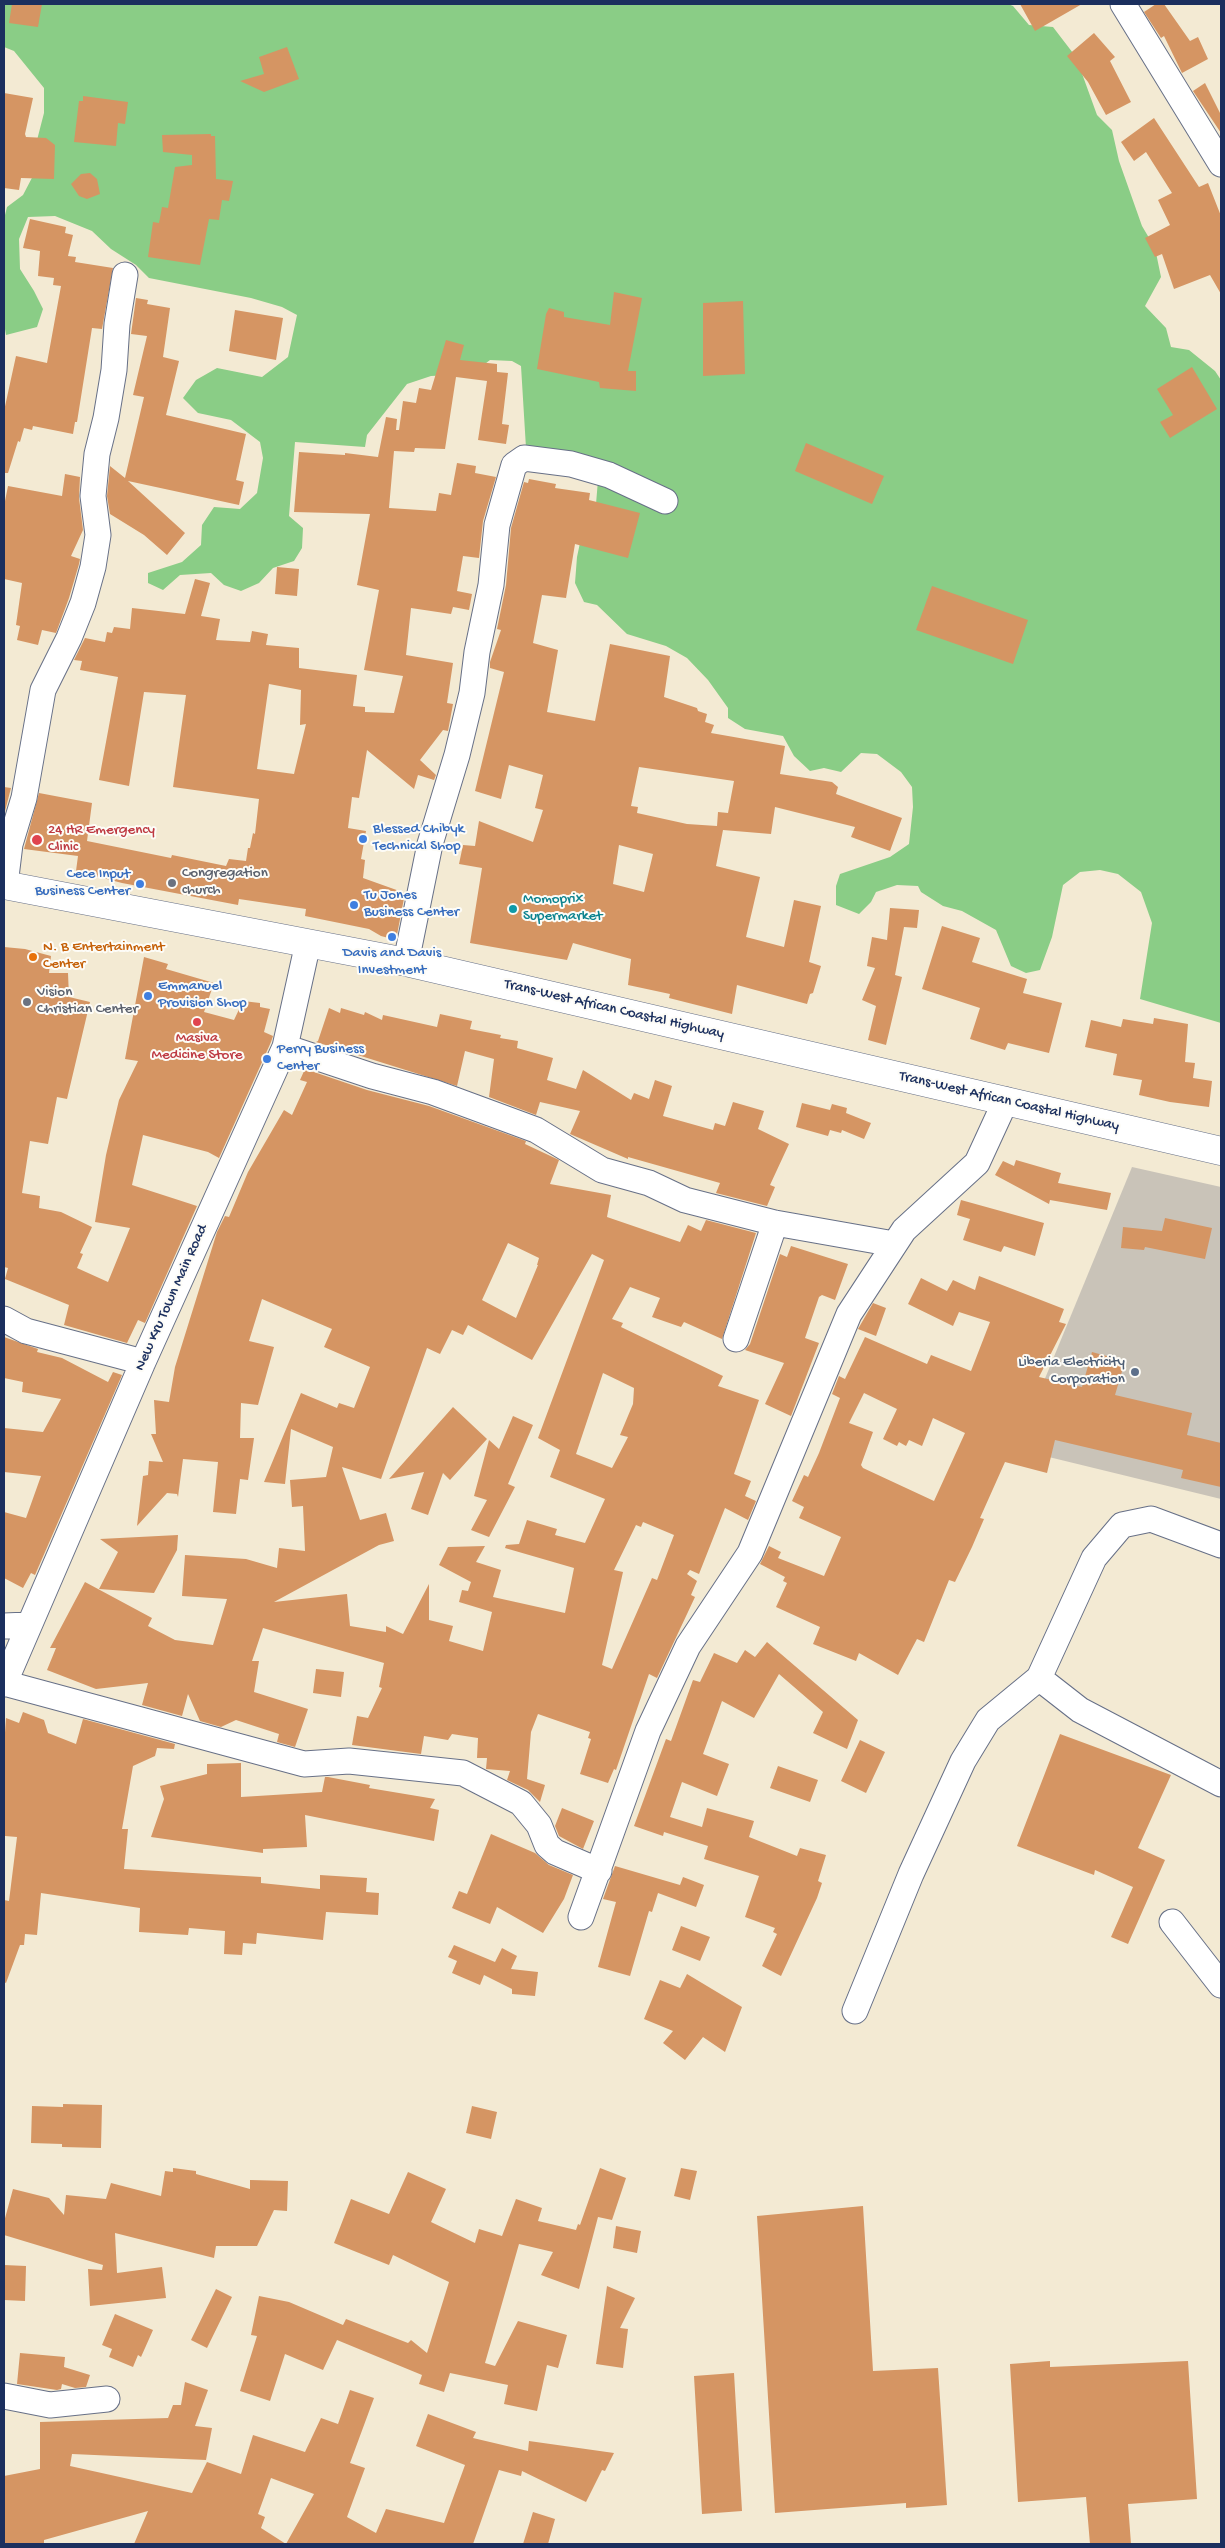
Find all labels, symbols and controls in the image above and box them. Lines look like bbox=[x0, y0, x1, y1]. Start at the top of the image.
place label: Blessed Chibyk Technical Shop bbox=[373, 821, 464, 856]
place label: 24 HR Emergency Clinic bbox=[48, 822, 155, 857]
marker: 24 HR Emergency Clinic bbox=[30, 833, 44, 847]
marker: Blessed Chibyk Technical Shop bbox=[357, 833, 369, 845]
place label: Congregation church bbox=[182, 865, 268, 900]
place label: Cece Input Business Center bbox=[35, 866, 130, 901]
marker: Congregation church bbox=[166, 877, 178, 889]
marker: Cece Input Business Center bbox=[134, 878, 146, 890]
place label: Tu Jones Business Center bbox=[364, 887, 459, 922]
place label: Momoprix Supermarket bbox=[523, 891, 602, 926]
marker: Tu Jones Business Center bbox=[348, 899, 360, 911]
marker: Momoprix Supermarket bbox=[507, 903, 519, 915]
marker: Davis and Davis Investment bbox=[386, 931, 398, 943]
place label: N. B Entertainment Center bbox=[43, 939, 164, 974]
place label: Davis and Davis Investment bbox=[343, 945, 441, 980]
marker: N. B Entertainment Center bbox=[27, 951, 39, 963]
street label: Trans-West African Coastal Highway bbox=[502, 976, 726, 1044]
place label: Emmanuel Provision Shop bbox=[158, 978, 247, 1013]
place label: Vision Christian Center bbox=[37, 984, 138, 1019]
marker: Emmanuel Provision Shop bbox=[142, 990, 154, 1002]
marker: Vision Christian Center bbox=[21, 996, 33, 1008]
marker: Masiva Medicine Store bbox=[191, 1016, 203, 1028]
place label: Masiva Medicine Store bbox=[152, 1030, 242, 1065]
place label: Perry Business Center bbox=[277, 1041, 364, 1076]
marker: Perry Business Center bbox=[261, 1053, 273, 1065]
street label: Trans-West African Coastal Highway bbox=[897, 1068, 1121, 1136]
street label: New Kru Town Main Road bbox=[132, 1222, 212, 1374]
place label: Liberia Electricity Corporation bbox=[1018, 1354, 1125, 1389]
marker: Liberia Electricity Corporation bbox=[1129, 1366, 1141, 1378]

